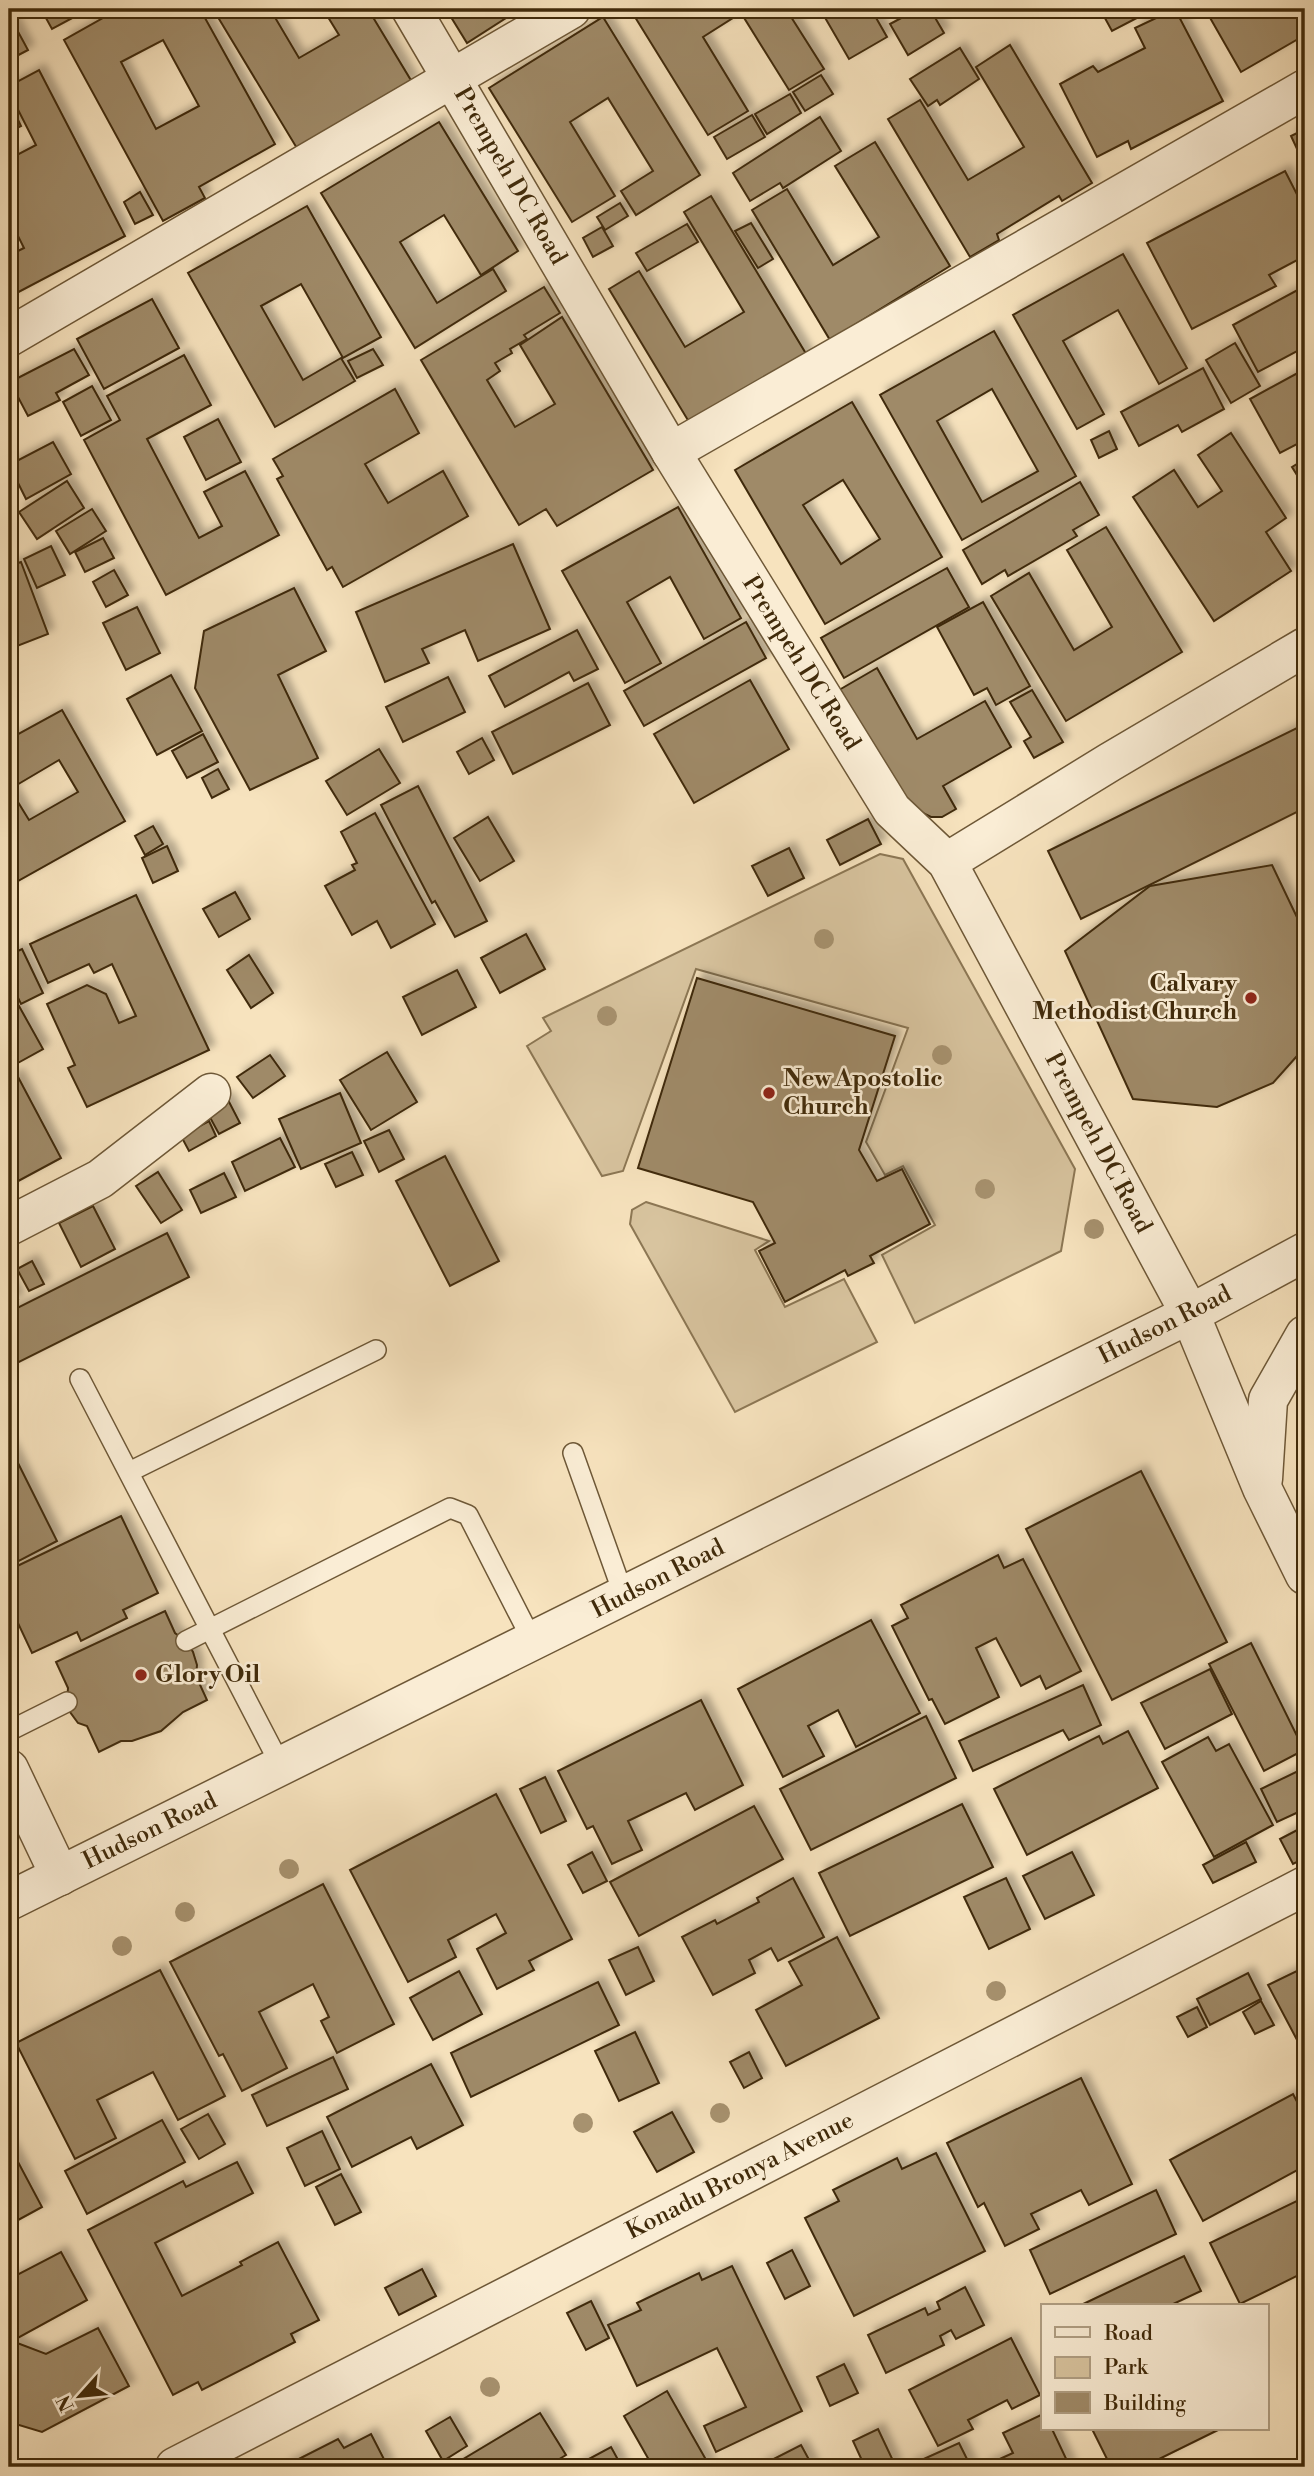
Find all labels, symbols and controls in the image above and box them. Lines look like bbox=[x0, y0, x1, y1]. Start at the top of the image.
street label: Prempeh DC Road bbox=[447, 82, 573, 271]
street label: Prempeh DC Road bbox=[735, 570, 867, 756]
place label: Calvary Methodist Church bbox=[1032, 969, 1238, 1027]
marker: Calvary Methodist Church bbox=[1243, 990, 1259, 1006]
street label: Prempeh DC Road bbox=[1038, 1047, 1159, 1239]
place label: New Apostolic Church bbox=[783, 1064, 943, 1122]
marker: New Apostolic Church bbox=[761, 1085, 777, 1101]
street label: Hudson Road bbox=[1093, 1278, 1237, 1371]
street label: Hudson Road bbox=[586, 1532, 730, 1625]
place label: Glory Oil bbox=[155, 1660, 260, 1690]
marker: Glory Oil bbox=[133, 1667, 149, 1683]
street label: Hudson Road bbox=[78, 1785, 222, 1876]
street label: Konadu Bronya Avenue bbox=[621, 2105, 859, 2247]
legend bbox=[1041, 2304, 1268, 2430]
text: Road bbox=[1104, 2321, 1153, 2347]
text: Park bbox=[1104, 2355, 1149, 2381]
north arrow bbox=[46, 2360, 116, 2430]
text: N bbox=[52, 2391, 80, 2415]
text: Building bbox=[1103, 2391, 1186, 2417]

